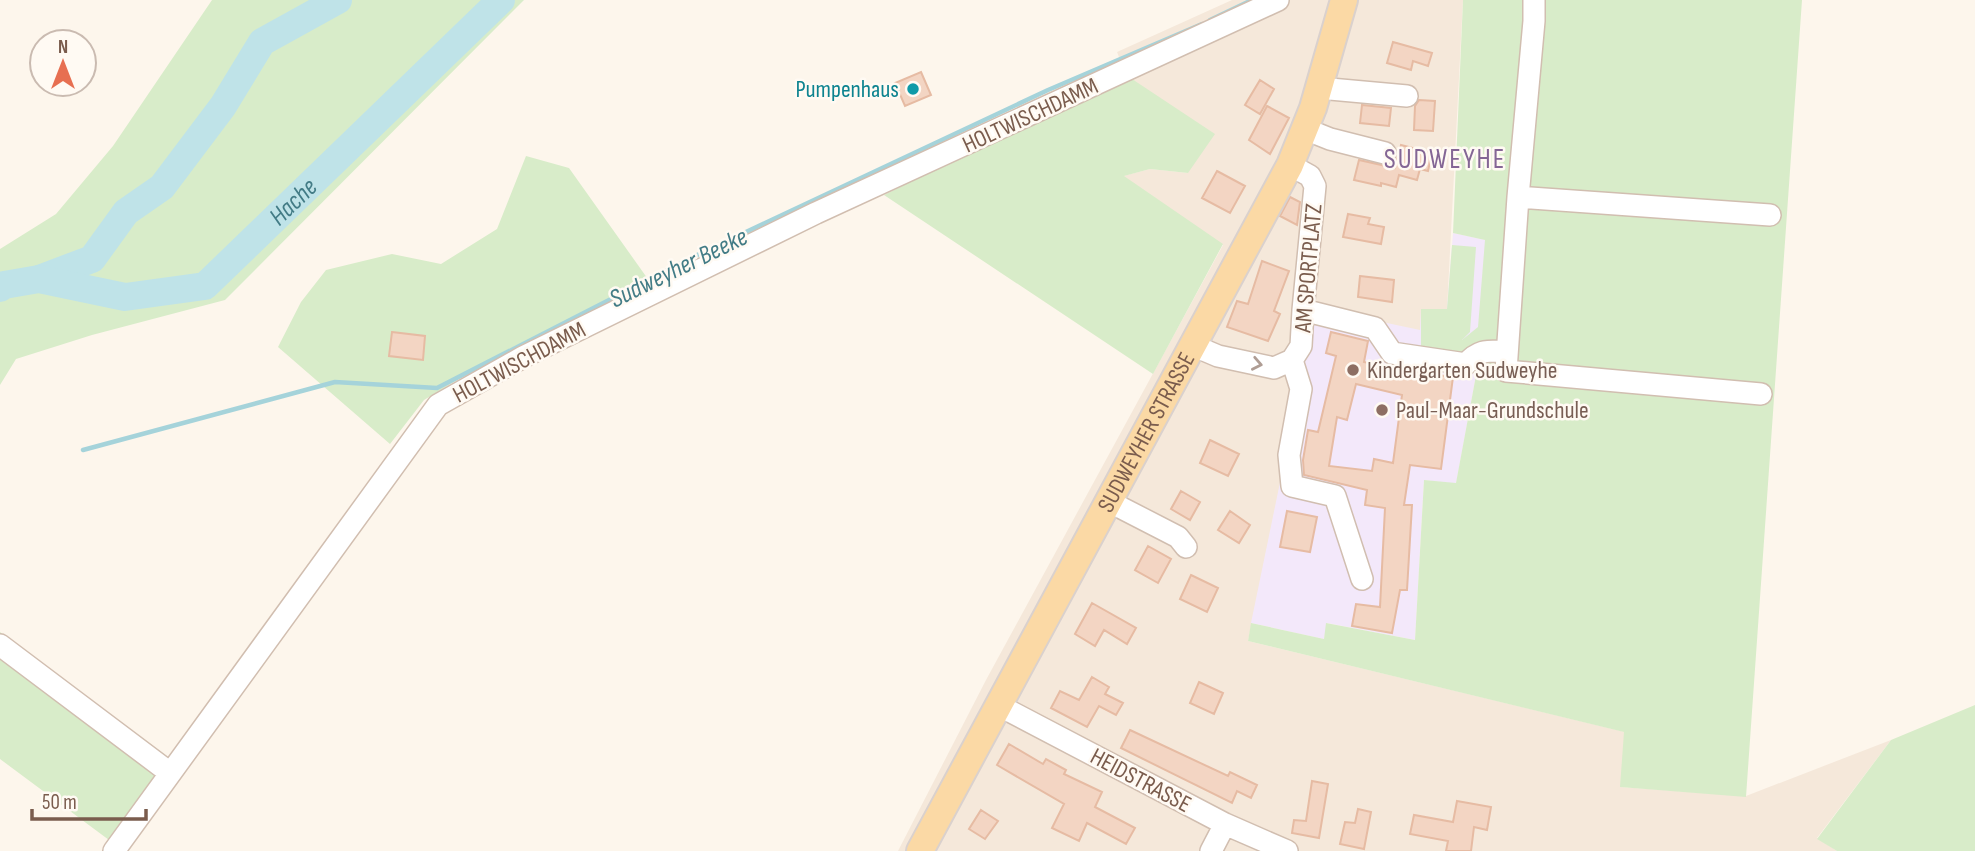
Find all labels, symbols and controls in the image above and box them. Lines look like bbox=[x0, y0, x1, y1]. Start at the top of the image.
north arrow bbox=[28, 28, 98, 98]
text: N bbox=[58, 36, 68, 59]
street label: HOLTWISCHDAMM bbox=[958, 71, 1103, 159]
place label: Pumpenhaus bbox=[795, 75, 899, 104]
marker: Pumpenhaus bbox=[905, 81, 921, 97]
district label: SUDWEYHE bbox=[1384, 143, 1506, 176]
water label: Hache bbox=[263, 172, 324, 233]
street label: AM SPORTPLATZ bbox=[1288, 202, 1329, 335]
water label: Sudweyher Beeke bbox=[605, 222, 753, 315]
street label: HOLTWISCHDAMM bbox=[448, 315, 591, 410]
street label: SUDWEYHER STRASSE bbox=[1092, 347, 1201, 517]
one-way arrow bbox=[1251, 356, 1263, 371]
place label: Kindergarten Sudweyhe bbox=[1367, 356, 1557, 385]
marker: Kindergarten Sudweyhe bbox=[1345, 362, 1361, 378]
place label: Paul-Maar-Grundschule bbox=[1396, 396, 1589, 425]
marker: Paul-Maar-Grundschule bbox=[1374, 402, 1390, 418]
street label: HEIDSTRASSE bbox=[1086, 742, 1196, 819]
scale bar bbox=[32, 778, 145, 822]
text: 50 m bbox=[42, 790, 77, 815]

